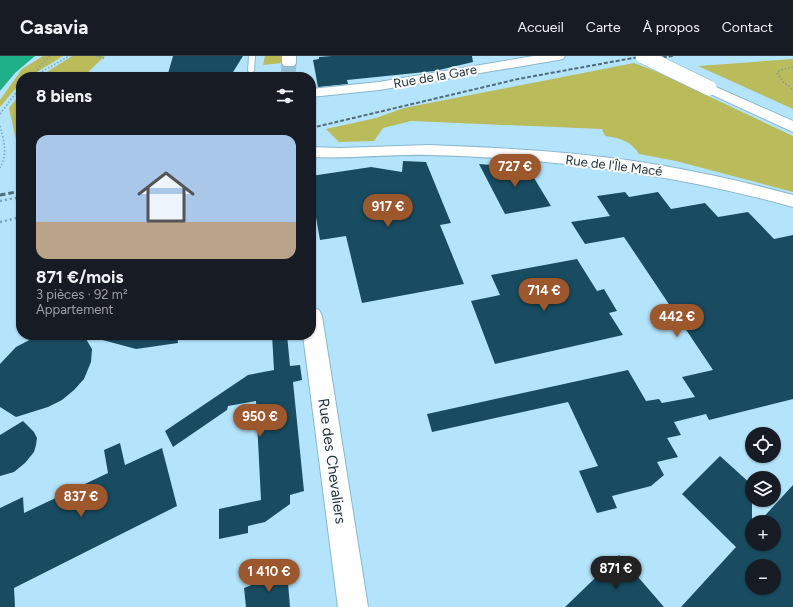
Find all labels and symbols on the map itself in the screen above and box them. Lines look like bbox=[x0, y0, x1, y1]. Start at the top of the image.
street label: Rue de la Gare bbox=[392, 62, 478, 91]
street label: Rue de l'Île Macé bbox=[565, 152, 663, 179]
pin: 727 € bbox=[487, 154, 543, 188]
pin: 917 € bbox=[360, 194, 416, 228]
pin: 714 € bbox=[516, 278, 572, 312]
pin: 442 € bbox=[649, 304, 705, 338]
street label: Rue des Chevaliers bbox=[314, 397, 350, 525]
pin: 950 € bbox=[232, 404, 288, 438]
pin: 837 € bbox=[53, 484, 109, 518]
pin: 871 € bbox=[588, 556, 644, 590]
pin: 1 410 € bbox=[232, 559, 306, 593]

